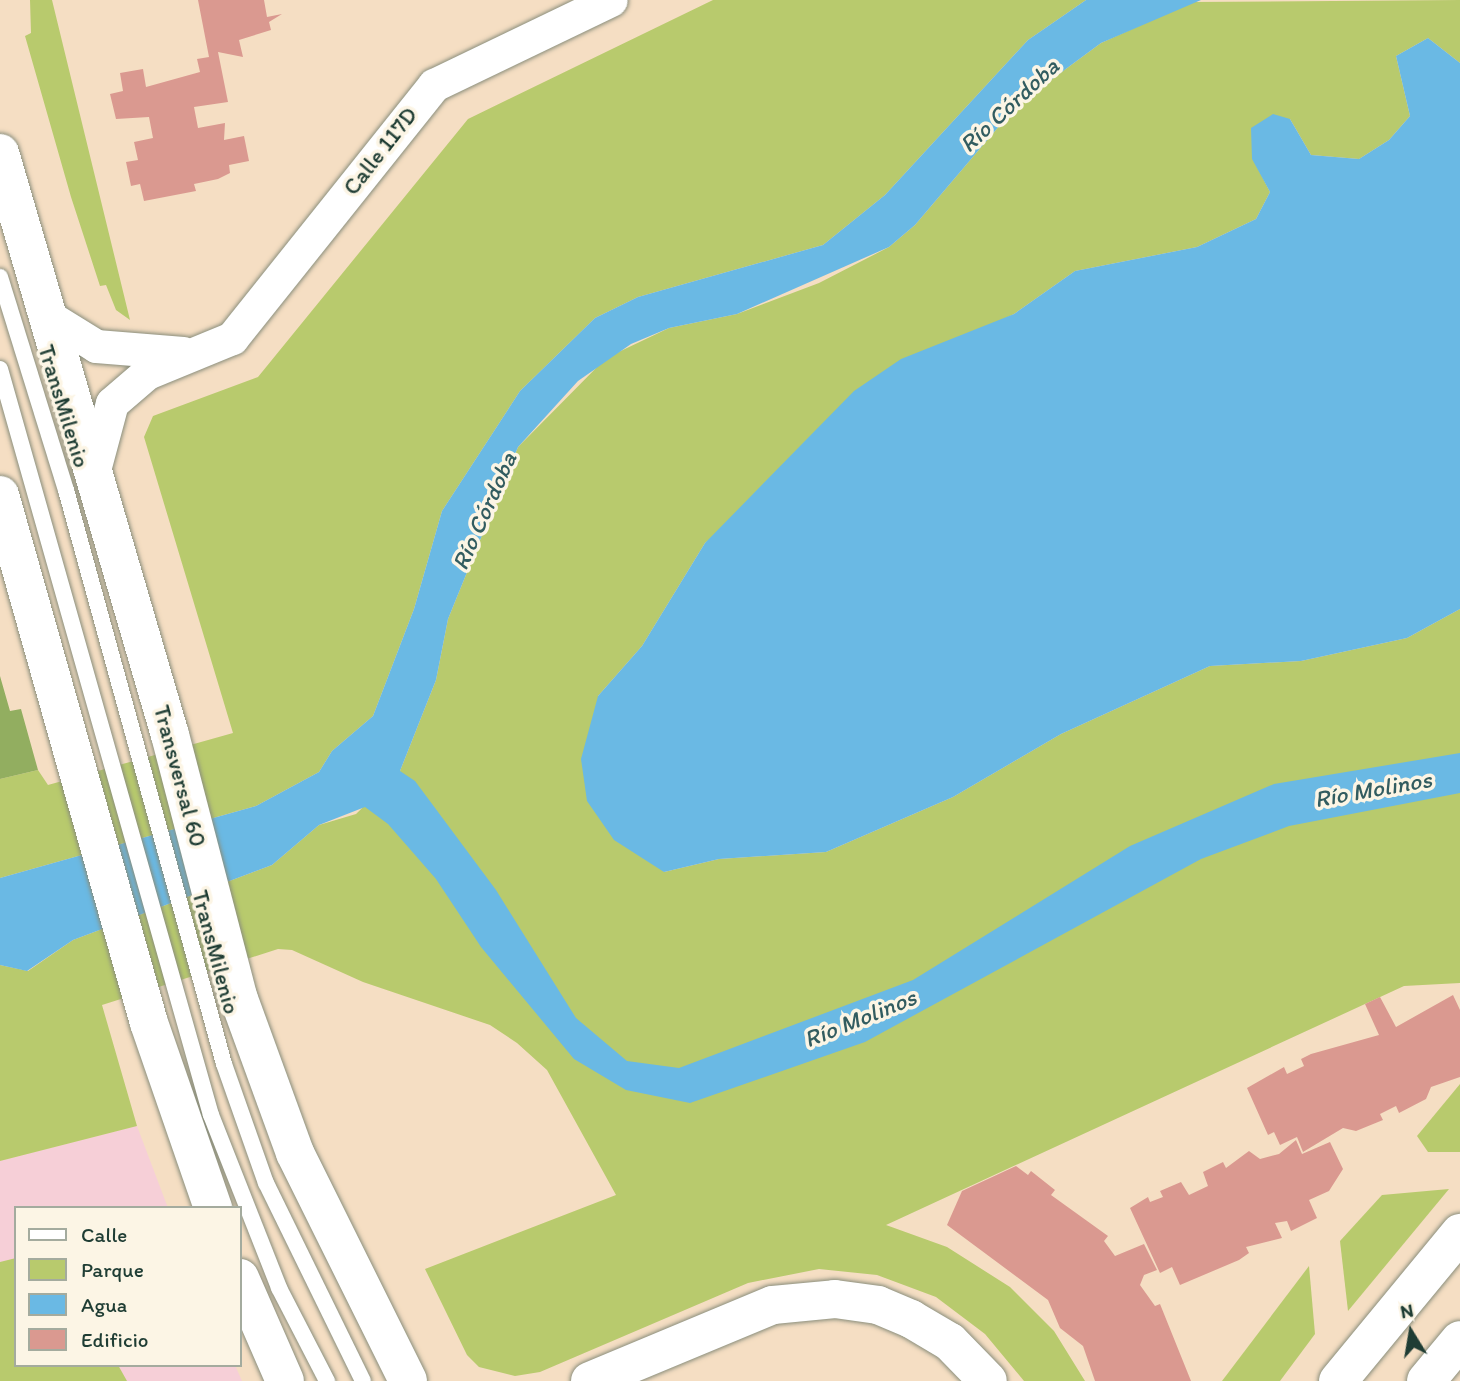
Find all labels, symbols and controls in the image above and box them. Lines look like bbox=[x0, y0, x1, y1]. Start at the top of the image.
water label: Río Córdoba bbox=[953, 52, 1065, 158]
street label: Calle 117D bbox=[337, 102, 423, 200]
street label: TransMilenio bbox=[32, 341, 96, 471]
water label: Río Córdoba bbox=[445, 448, 523, 574]
street label: Transversal 60 bbox=[148, 702, 212, 850]
water label: Río Molinos bbox=[1312, 765, 1434, 813]
street label: TransMilenio bbox=[186, 887, 246, 1017]
water label: Río Molinos bbox=[800, 983, 920, 1053]
legend bbox=[14, 1206, 242, 1367]
text: Calle bbox=[81, 1222, 127, 1247]
text: Parque bbox=[81, 1257, 144, 1282]
text: Agua bbox=[81, 1292, 127, 1317]
north arrow bbox=[1376, 1297, 1446, 1367]
text: N bbox=[1398, 1298, 1415, 1323]
text: Edificio bbox=[81, 1327, 149, 1352]

